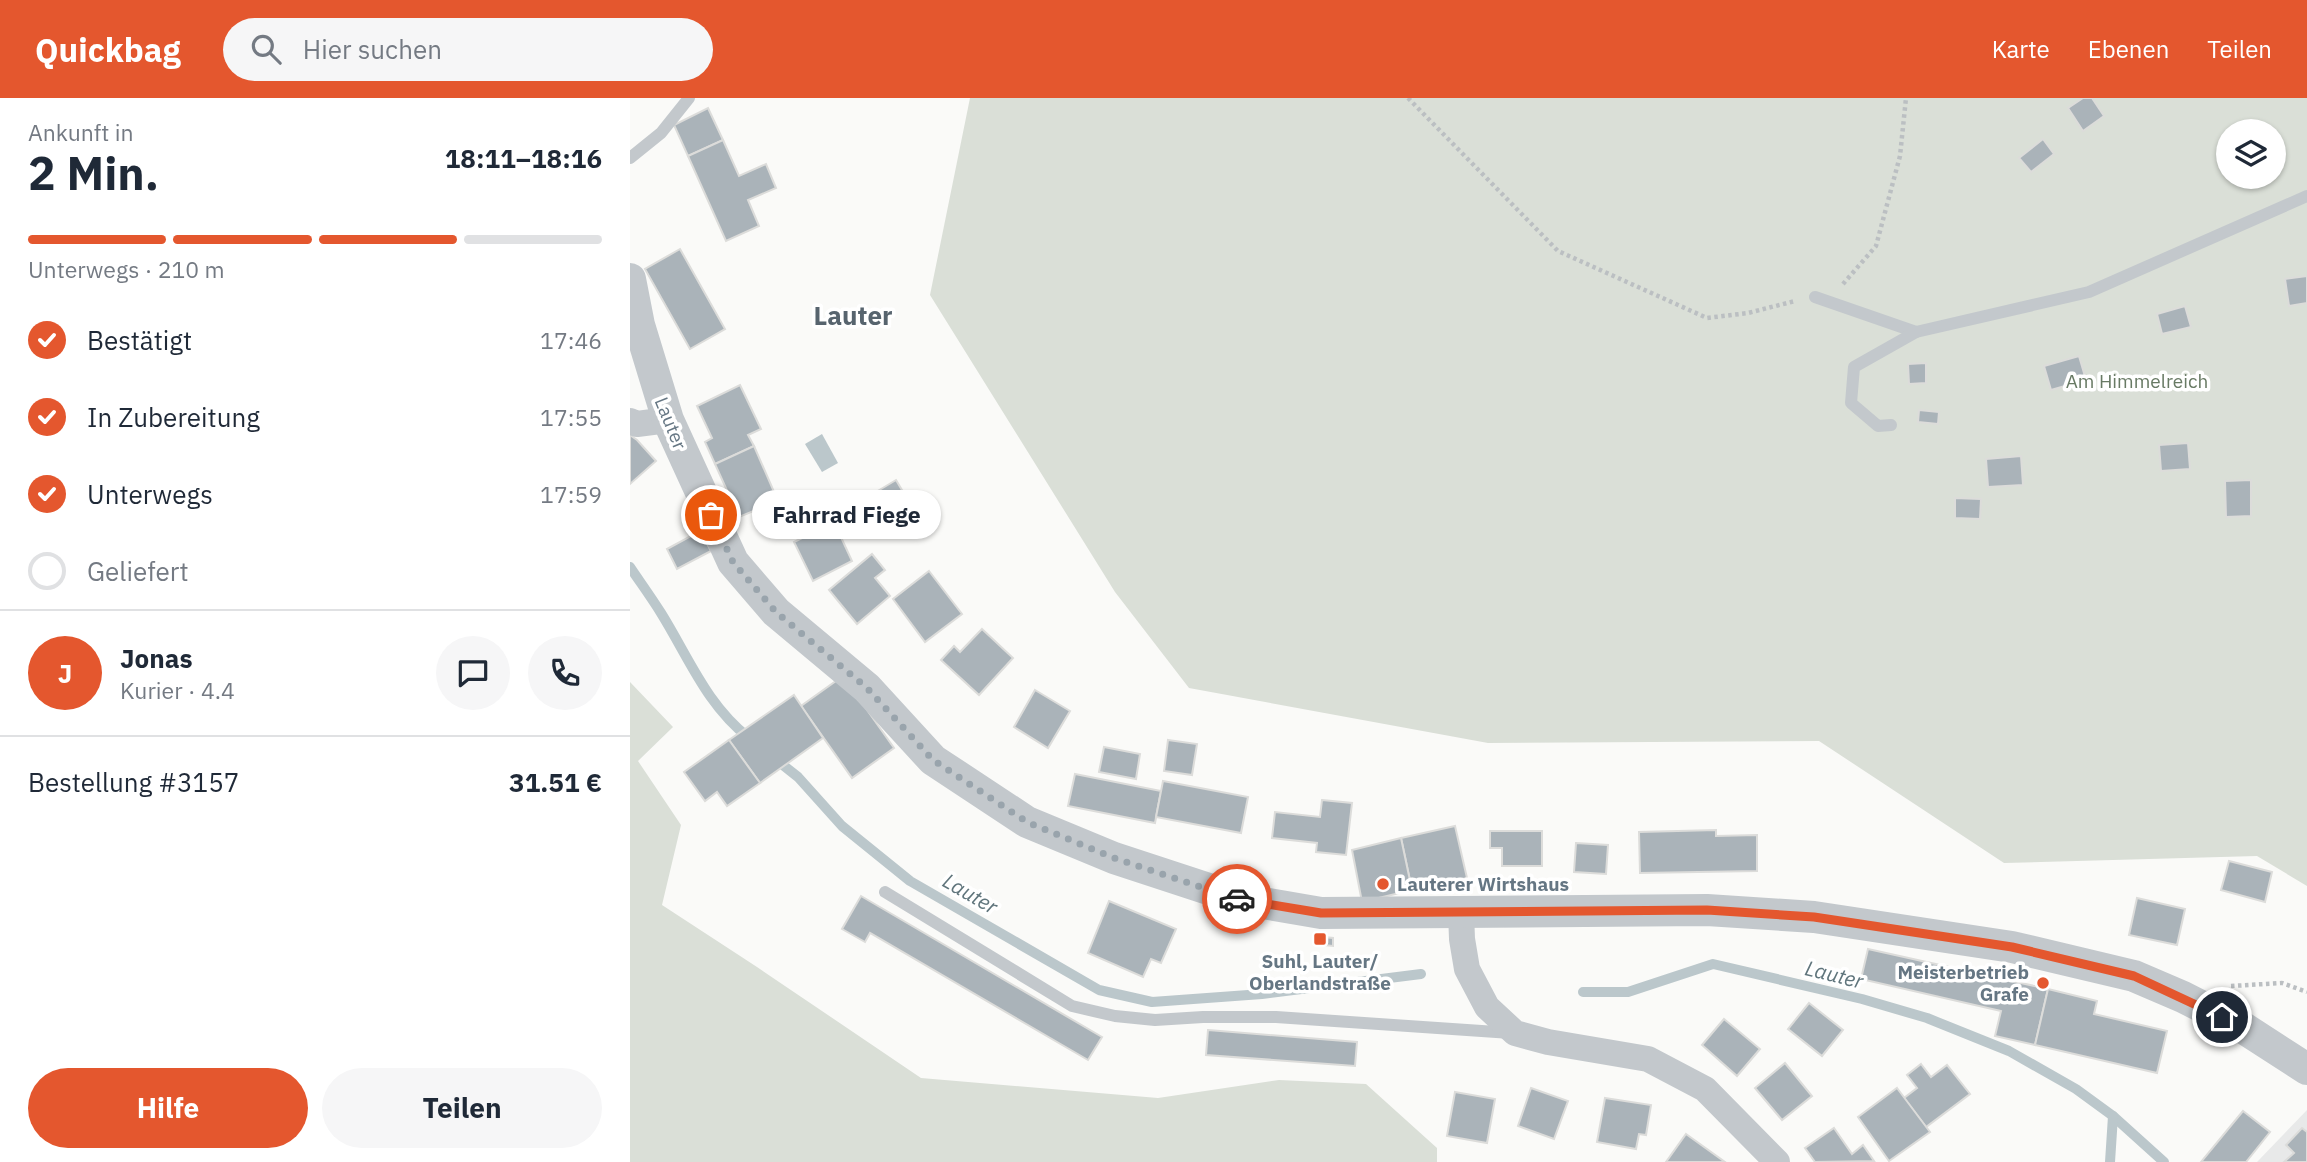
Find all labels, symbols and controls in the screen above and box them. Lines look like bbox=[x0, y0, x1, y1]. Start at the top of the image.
search box bbox=[223, 18, 713, 81]
text: Quickbag bbox=[35, 28, 181, 71]
icon: search bbox=[247, 30, 285, 68]
text: Hier suchen bbox=[303, 32, 442, 66]
text: Karte bbox=[1992, 33, 2050, 65]
text: Ebenen bbox=[2088, 33, 2169, 65]
text: Teilen bbox=[2207, 33, 2272, 65]
text: Ankunft in bbox=[28, 117, 134, 147]
map controls bbox=[2216, 119, 2286, 189]
button: layers bbox=[2216, 119, 2286, 189]
text: 18:11–18:16 bbox=[445, 141, 602, 175]
text: 2 Min. bbox=[28, 143, 159, 203]
text: Unterwegs · 210 m bbox=[28, 254, 225, 284]
district label: Lauter bbox=[813, 298, 893, 332]
icon: check bbox=[28, 321, 66, 359]
text: Bestätigt bbox=[87, 323, 192, 357]
text: 17:46 bbox=[540, 325, 602, 355]
park label: Am Himmelreich bbox=[2066, 369, 2208, 393]
street label: Lauter bbox=[650, 393, 692, 453]
icon: check bbox=[28, 398, 66, 436]
text: In Zubereitung bbox=[87, 400, 260, 434]
text: 17:55 bbox=[540, 402, 602, 432]
icon: check bbox=[28, 475, 66, 513]
text: Unterwegs bbox=[87, 477, 213, 511]
text: 17:59 bbox=[540, 479, 602, 509]
pin bbox=[681, 485, 741, 545]
callout: Fahrrad Fiege bbox=[753, 490, 942, 540]
icon: bag bbox=[692, 496, 730, 534]
text: Fahrrad Fiege bbox=[772, 499, 921, 529]
text: Geliefert bbox=[87, 554, 189, 588]
button: chat bbox=[436, 636, 510, 710]
button: phone bbox=[528, 636, 602, 710]
text: Jonas bbox=[120, 641, 193, 675]
text: J bbox=[58, 656, 72, 690]
text: Kurier · 4.4 bbox=[120, 675, 235, 705]
text: Bestellung #3157 bbox=[28, 765, 239, 799]
text: 31.51 € bbox=[509, 765, 602, 799]
courier bbox=[1202, 864, 1272, 934]
water label: Lauter bbox=[938, 866, 1004, 921]
place label: Lauterer Wirtshaus bbox=[1397, 872, 1569, 896]
marker: Lauterer Wirtshaus bbox=[1375, 876, 1391, 892]
icon: car bbox=[1218, 880, 1256, 918]
marker: Suhl, Lauter/ Oberlandstraße bbox=[1312, 931, 1328, 947]
place label: Suhl, Lauter/ Oberlandstraße bbox=[1249, 949, 1391, 995]
water label: Lauter bbox=[1802, 953, 1868, 995]
place label: Meisterbetrieb Grafe bbox=[1898, 960, 2029, 1006]
marker: Meisterbetrieb Grafe bbox=[2035, 975, 2051, 991]
pin bbox=[2192, 987, 2252, 1047]
icon: home bbox=[2203, 998, 2241, 1036]
button: Hilfe bbox=[28, 1068, 308, 1148]
button: Teilen bbox=[322, 1068, 602, 1148]

